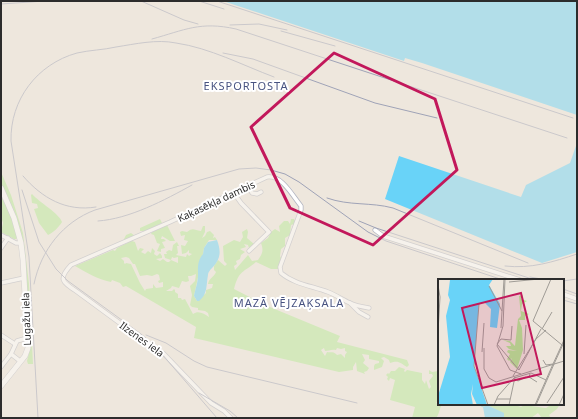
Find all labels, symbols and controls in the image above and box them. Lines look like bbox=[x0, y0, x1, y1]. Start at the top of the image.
district label: EKSPORTOSTA bbox=[204, 78, 288, 93]
street label: Kaķasēkļa dambis bbox=[175, 177, 257, 225]
inset map bbox=[438, 279, 564, 405]
street label: Lugažu iela bbox=[18, 292, 34, 346]
district label: MAZĀ VĒJZAĶSALA bbox=[234, 295, 344, 310]
street label: Ilzenes iela bbox=[117, 318, 167, 360]

